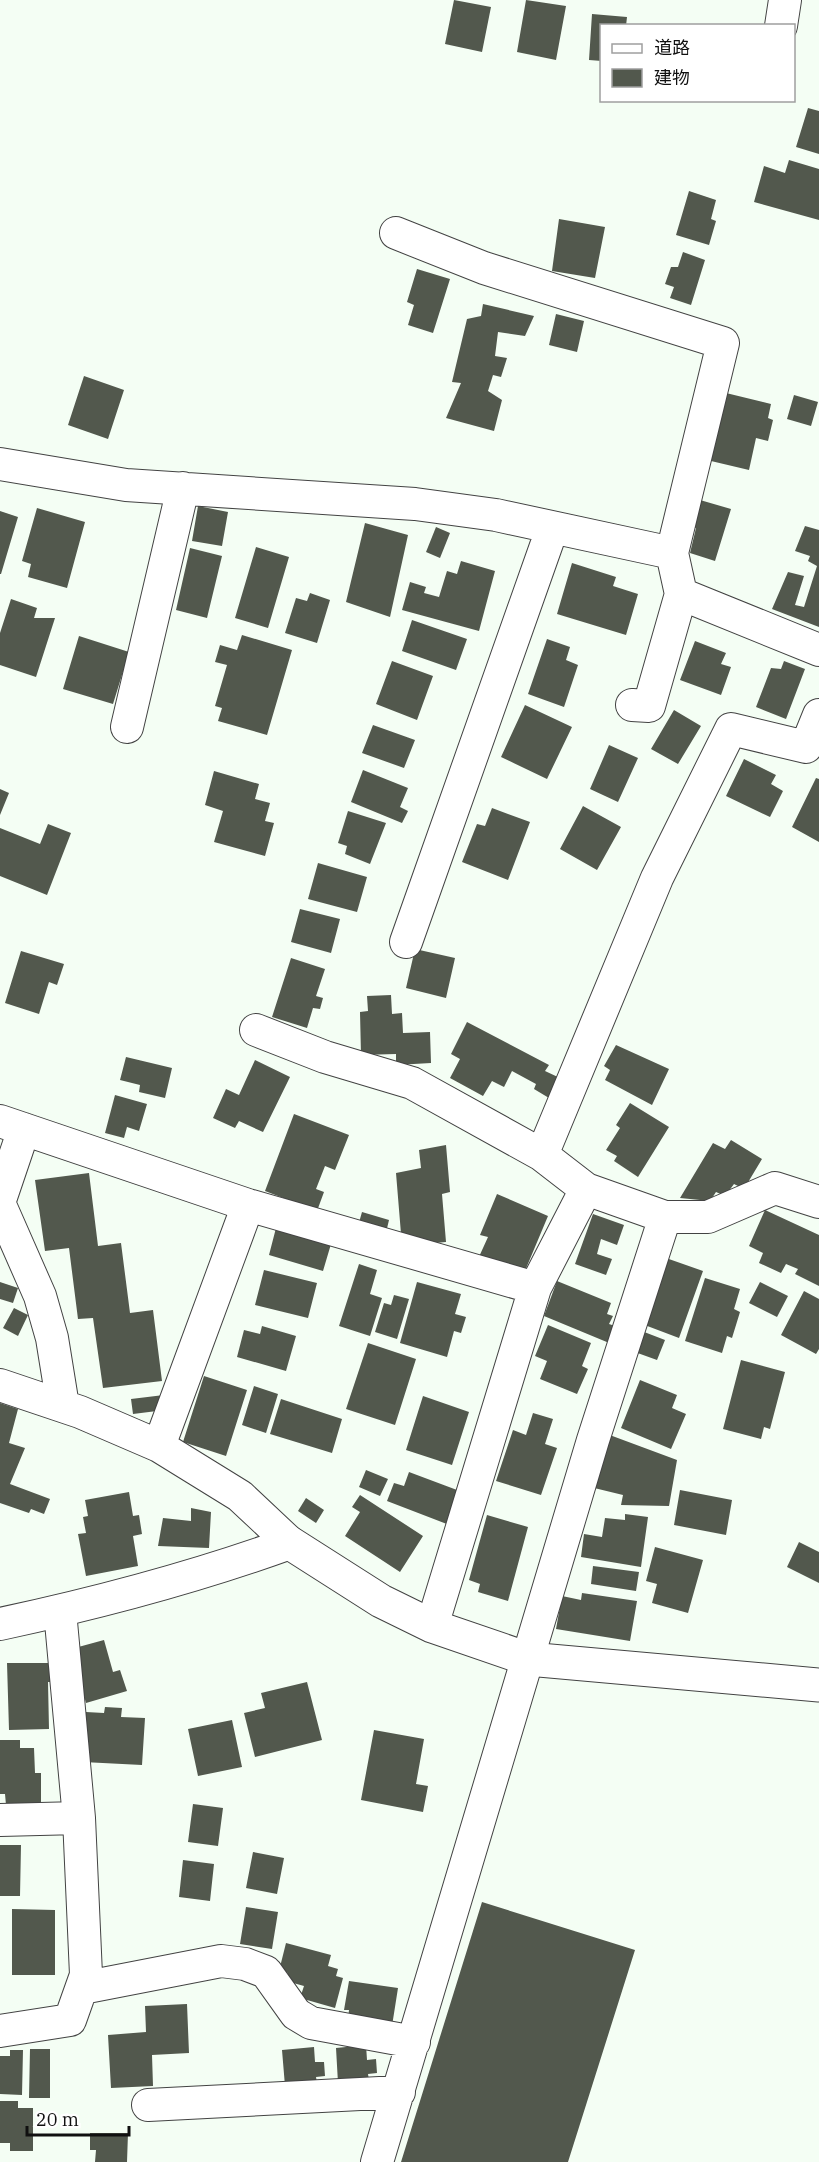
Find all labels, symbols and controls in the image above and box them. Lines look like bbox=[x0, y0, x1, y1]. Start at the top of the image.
legend bbox=[600, 24, 795, 102]
text: 道路 bbox=[654, 36, 690, 59]
text: 建物 bbox=[654, 66, 690, 89]
scale bar bbox=[27, 2099, 129, 2137]
text: 20 m bbox=[36, 2108, 79, 2131]

